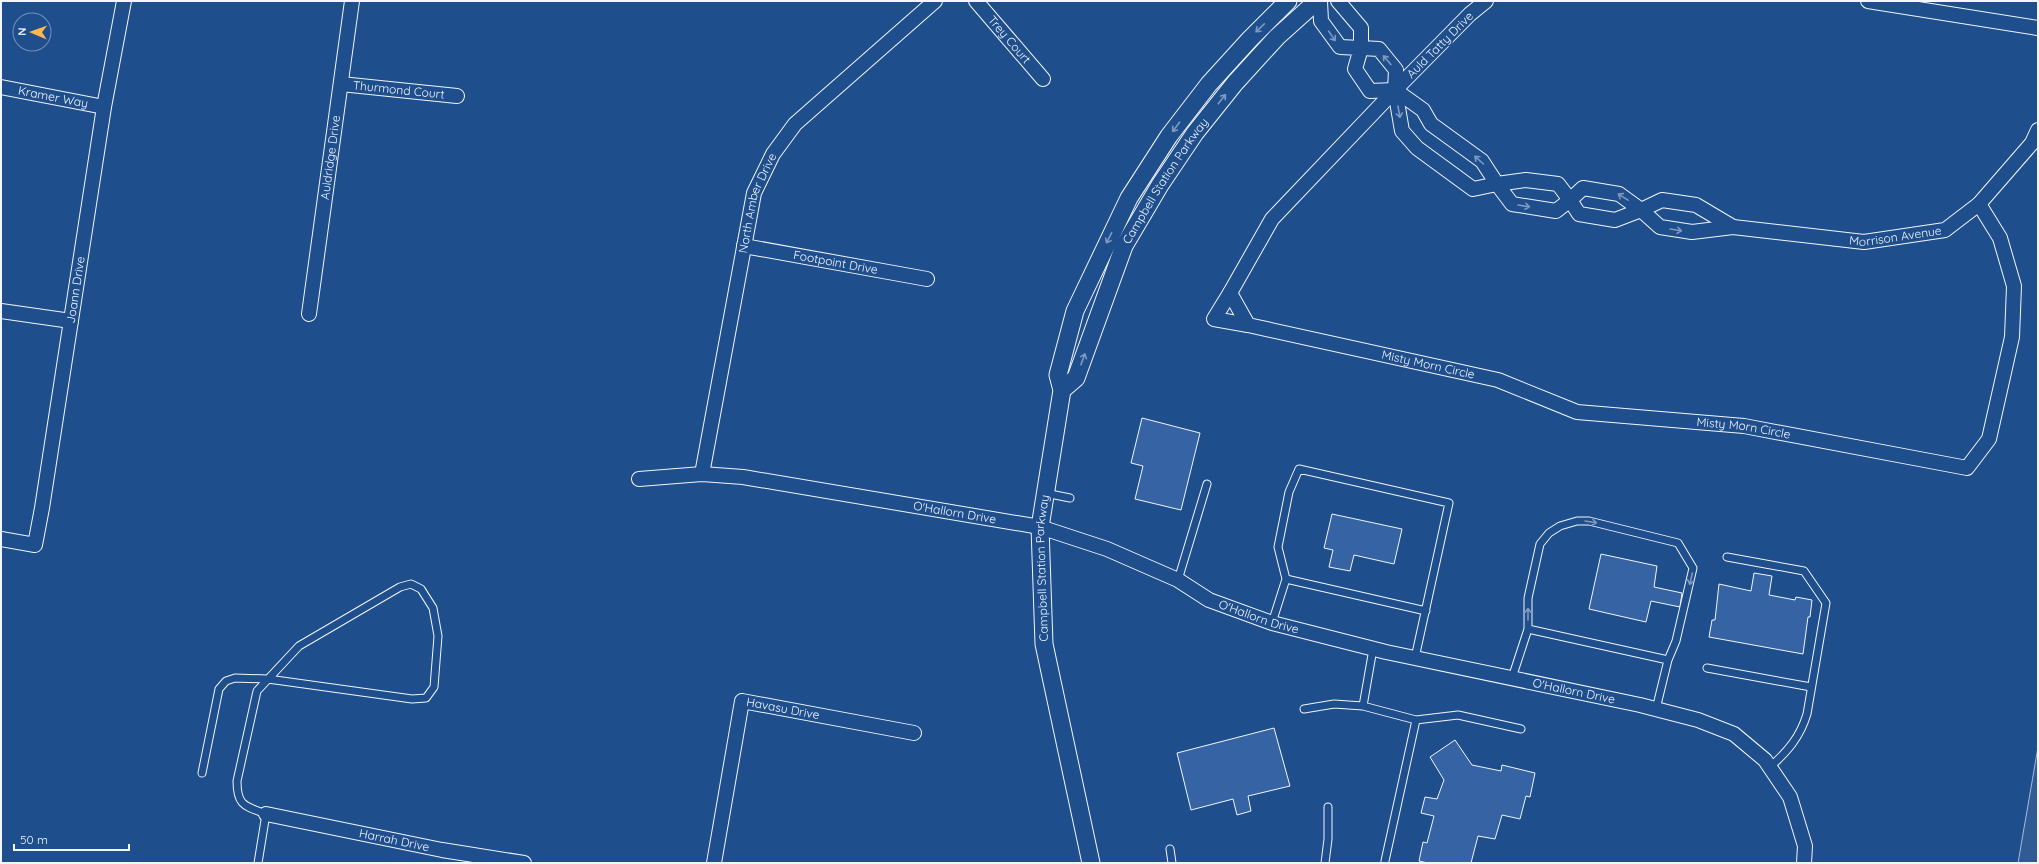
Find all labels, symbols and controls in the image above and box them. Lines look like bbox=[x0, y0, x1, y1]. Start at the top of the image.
street label: Auld Tatty Drive bbox=[1403, 8, 1476, 81]
north arrow bbox=[12, 12, 52, 52]
street label: Trey Court bbox=[985, 12, 1034, 66]
one-way arrow bbox=[1255, 23, 1265, 33]
text: N bbox=[15, 27, 29, 36]
one-way arrow bbox=[1328, 31, 1336, 42]
one-way arrow bbox=[1383, 54, 1392, 65]
street label: Thurmond Court bbox=[352, 77, 445, 102]
street label: Kramer Way bbox=[17, 82, 89, 111]
one-way arrow bbox=[1218, 93, 1227, 104]
one-way arrow bbox=[1395, 105, 1403, 118]
street label: Auldridge Drive bbox=[317, 114, 343, 201]
street label: Campbell Station Parkway bbox=[1119, 115, 1211, 246]
one-way arrow bbox=[1172, 121, 1180, 132]
street label: North Amber Drive bbox=[735, 150, 779, 254]
one-way arrow bbox=[1474, 155, 1484, 165]
one-way arrow bbox=[1618, 193, 1629, 201]
one-way arrow bbox=[1517, 202, 1530, 210]
street label: Morrison Avenue bbox=[1848, 223, 1943, 249]
one-way arrow bbox=[1669, 226, 1682, 234]
one-way arrow bbox=[1104, 232, 1112, 244]
street label: Footpoint Drive bbox=[792, 247, 879, 277]
street label: Joann Drive bbox=[63, 255, 88, 324]
street label: Misty Morn Circle bbox=[1380, 347, 1476, 382]
one-way arrow bbox=[1080, 353, 1087, 366]
street label: Misty Morn Circle bbox=[1696, 414, 1792, 442]
street label: Campbell Station Parkway bbox=[1032, 494, 1052, 642]
street label: O'Hallorn Drive bbox=[912, 498, 998, 527]
one-way arrow bbox=[1584, 518, 1597, 526]
one-way arrow bbox=[1686, 572, 1694, 585]
street label: O'Hallorn Drive bbox=[1217, 596, 1301, 637]
one-way arrow bbox=[1524, 608, 1532, 621]
street label: O'Hallorn Drive bbox=[1531, 675, 1617, 707]
street label: Havasu Drive bbox=[745, 694, 821, 722]
street label: Harrah Drive bbox=[358, 825, 431, 854]
scale bar bbox=[14, 826, 129, 852]
text: 50 m bbox=[20, 832, 48, 847]

